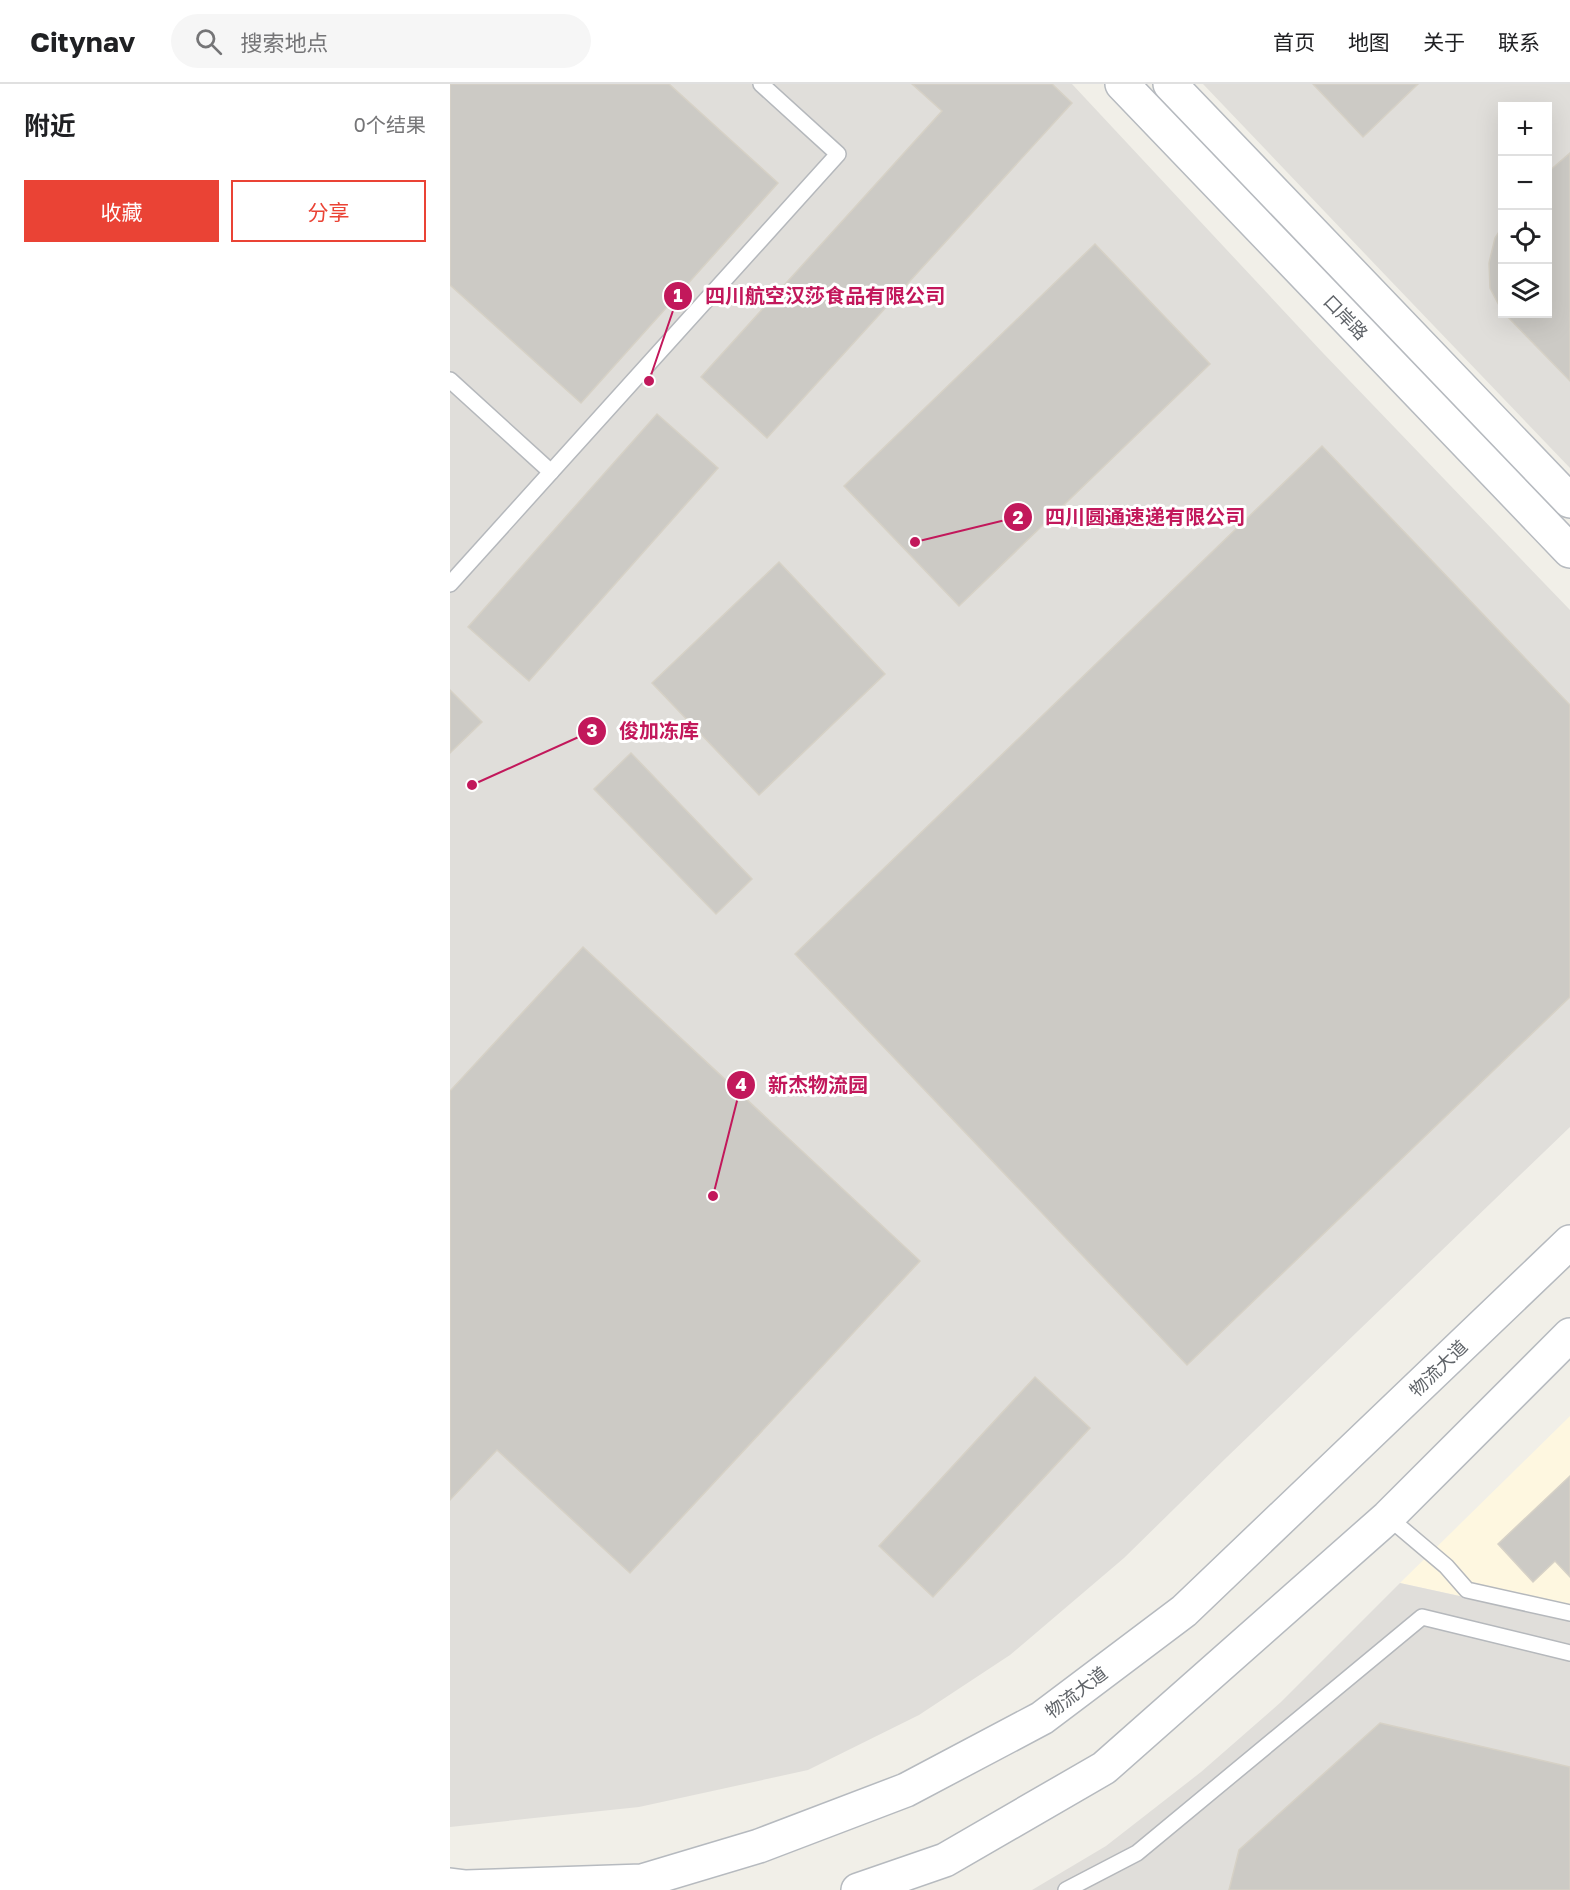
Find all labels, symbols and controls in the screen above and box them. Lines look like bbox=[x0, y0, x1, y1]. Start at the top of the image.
search box bbox=[171, 14, 591, 68]
text: Citynav bbox=[30, 25, 135, 58]
icon: search bbox=[192, 25, 225, 58]
text: 搜索地点 bbox=[240, 29, 328, 56]
text: 首页 bbox=[1273, 29, 1315, 55]
text: 地图 bbox=[1348, 29, 1390, 55]
text: 关于 bbox=[1423, 29, 1465, 55]
text: 联系 bbox=[1498, 29, 1540, 55]
map controls bbox=[1498, 102, 1552, 318]
button: + bbox=[1498, 102, 1552, 156]
text: 附近 bbox=[24, 110, 76, 141]
text: 0个结果 bbox=[354, 112, 426, 136]
button: − bbox=[1498, 156, 1552, 210]
button: 收藏 bbox=[24, 180, 219, 242]
button: 分享 bbox=[231, 180, 426, 242]
button: locate bbox=[1498, 210, 1552, 264]
button: layers bbox=[1498, 264, 1552, 318]
callout: 四川航空汉莎食品有限公司 bbox=[663, 277, 957, 315]
text: 四川航空汉莎食品有限公司 bbox=[705, 283, 945, 307]
text: 1 bbox=[673, 284, 683, 306]
street label: 口岸路 bbox=[1319, 290, 1373, 344]
callout: 四川圆通速递有限公司 bbox=[1003, 498, 1257, 536]
text: 四川圆通速递有限公司 bbox=[1045, 504, 1245, 528]
text: 2 bbox=[1013, 506, 1024, 528]
callout: 俊加冻库 bbox=[577, 712, 711, 750]
text: 俊加冻库 bbox=[619, 718, 699, 742]
text: 3 bbox=[587, 719, 598, 741]
callout: 新杰物流园 bbox=[726, 1066, 880, 1104]
text: 新杰物流园 bbox=[768, 1072, 868, 1096]
text: 4 bbox=[735, 1073, 747, 1095]
street label: 物流大道 bbox=[1404, 1335, 1472, 1401]
street label: 物流大道 bbox=[1041, 1662, 1111, 1722]

